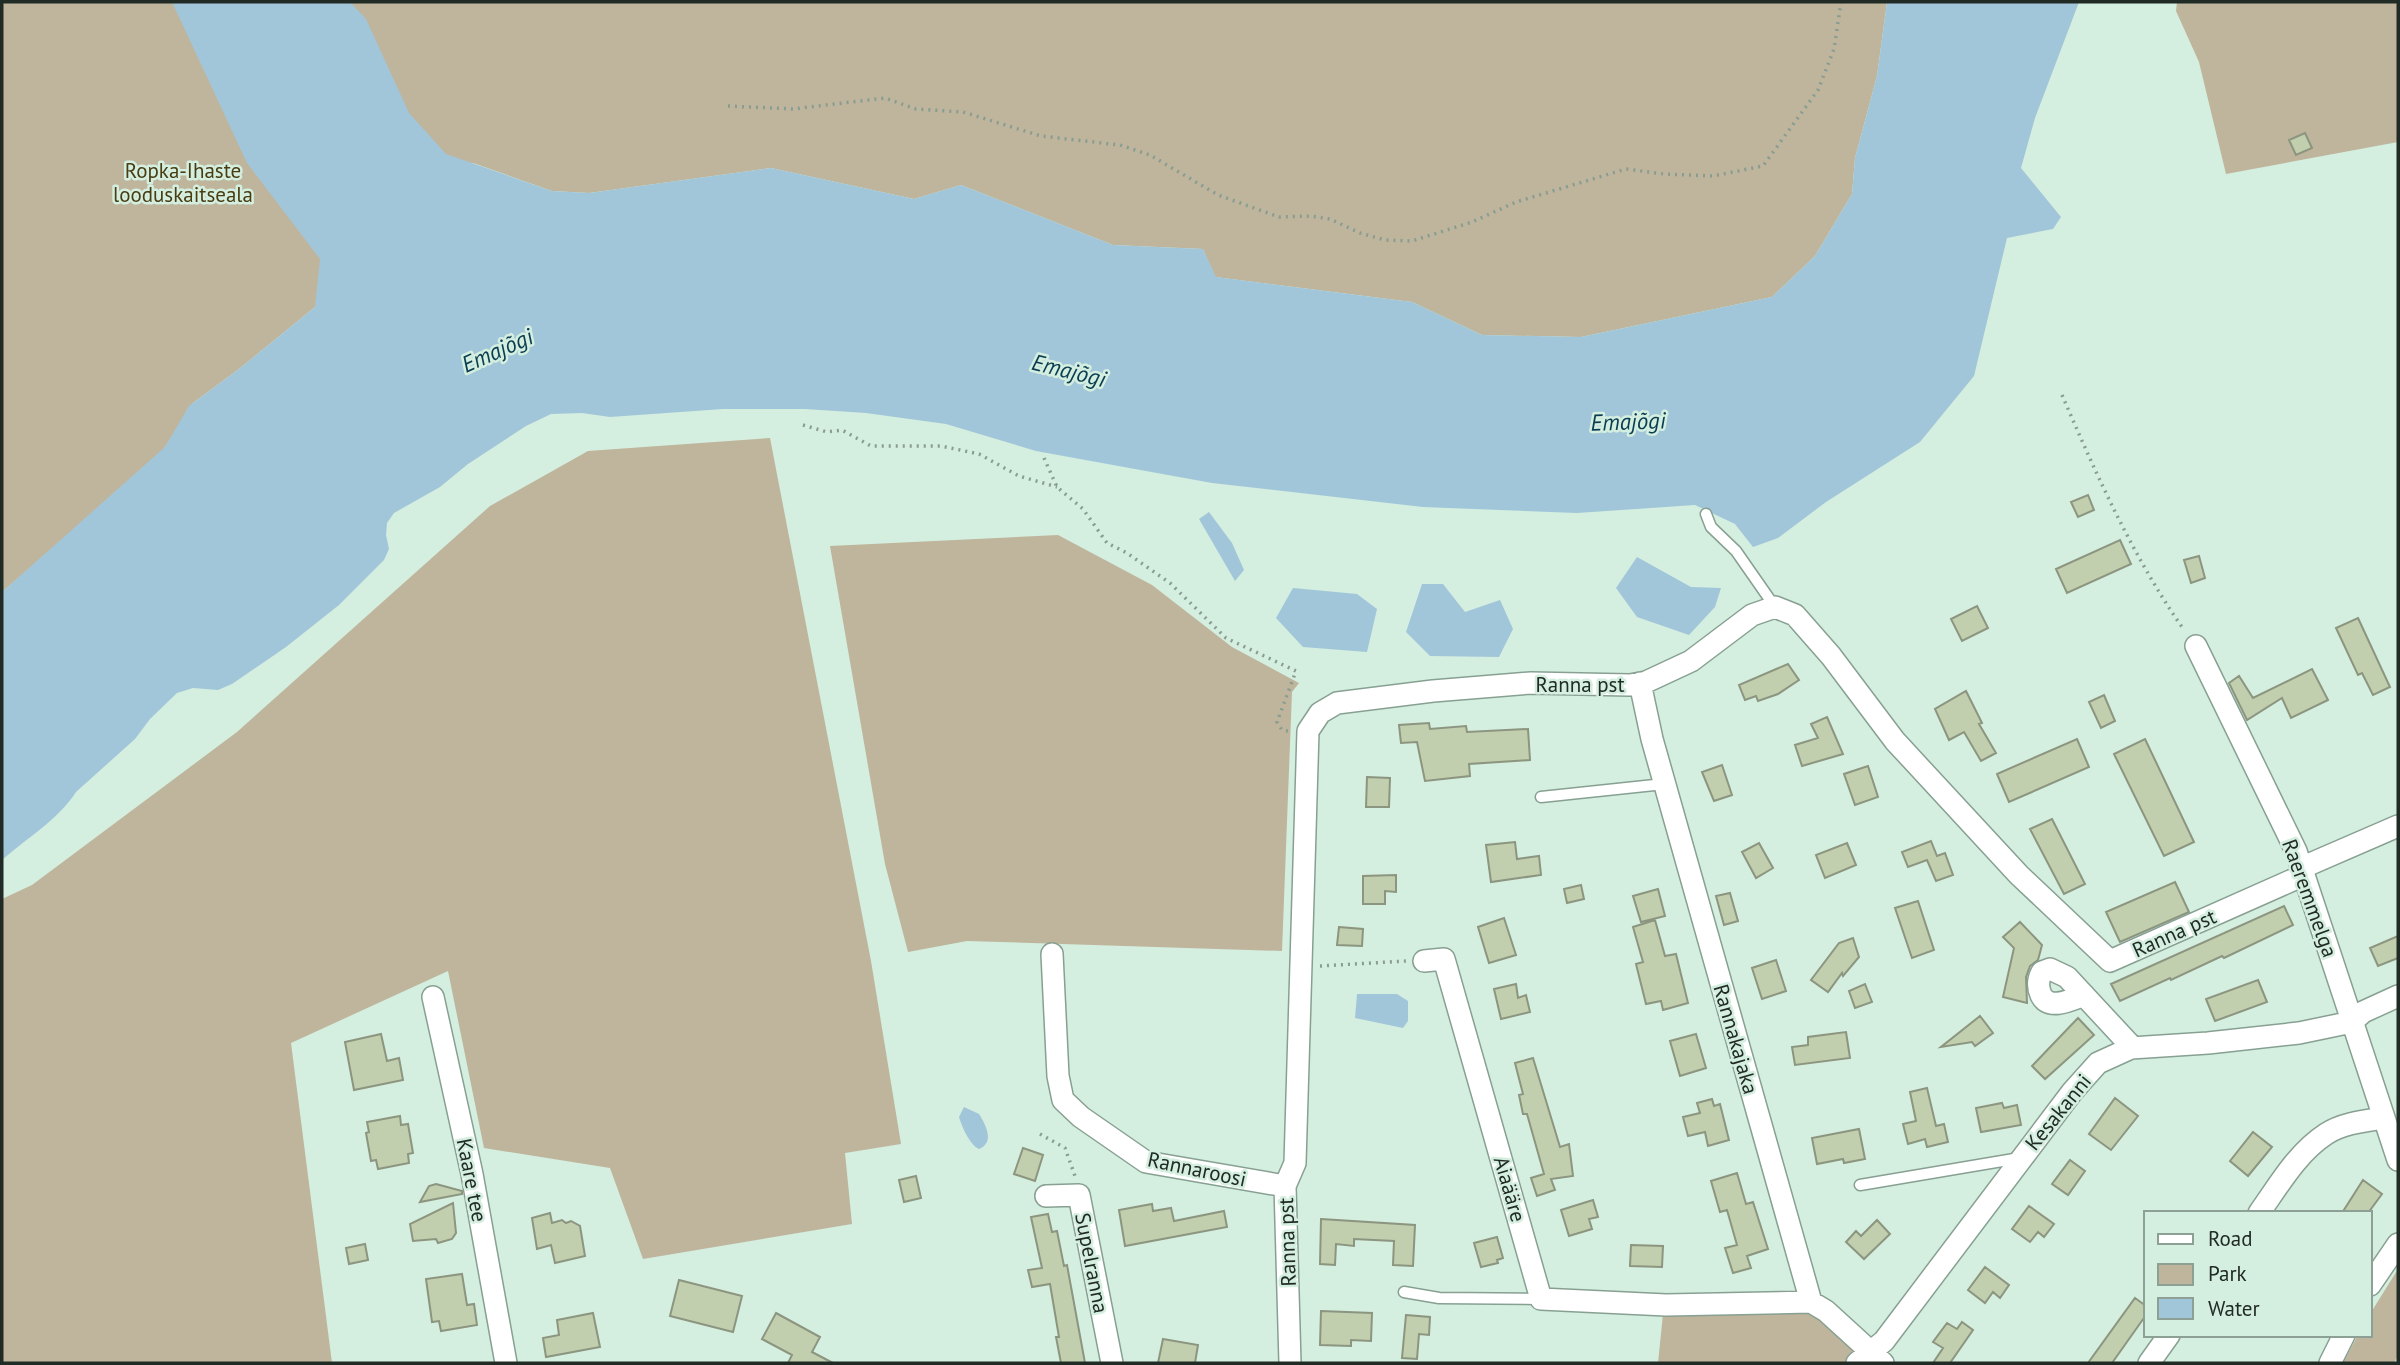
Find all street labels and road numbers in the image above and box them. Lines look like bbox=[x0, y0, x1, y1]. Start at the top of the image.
street label: Ranna pst bbox=[1535, 671, 1625, 698]
street label: Raeremmelga bbox=[2276, 835, 2344, 961]
street label: Ranna pst bbox=[2128, 903, 2220, 963]
street label: Rannakajaka bbox=[1707, 981, 1765, 1097]
street label: Kesakanni bbox=[2019, 1068, 2097, 1156]
street label: Kaare tee bbox=[451, 1136, 493, 1224]
street label: Rannaroosi bbox=[1145, 1145, 1249, 1193]
street label: Aiaääre bbox=[1488, 1153, 1532, 1225]
street label: Ranna pst bbox=[1272, 1197, 1302, 1287]
street label: Supelranna bbox=[1069, 1211, 1115, 1315]

